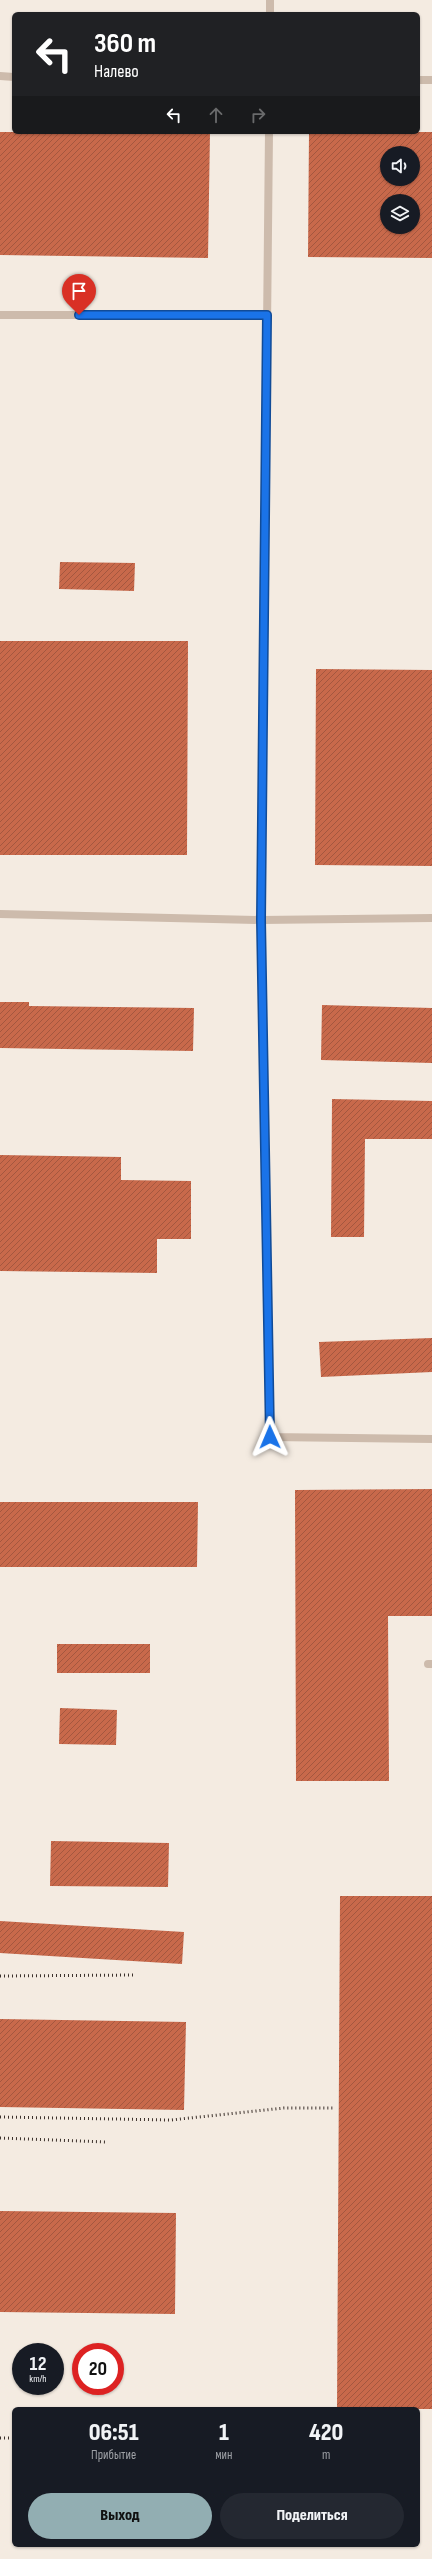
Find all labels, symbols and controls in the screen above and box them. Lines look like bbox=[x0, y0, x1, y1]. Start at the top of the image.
text: 360 m bbox=[94, 27, 156, 60]
icon: left bbox=[28, 28, 80, 80]
text: Налево bbox=[94, 61, 139, 82]
icon: left bbox=[163, 104, 185, 126]
icon: ahead bbox=[205, 104, 227, 126]
icon: right bbox=[247, 104, 269, 126]
map controls bbox=[380, 146, 420, 234]
button: sound bbox=[380, 146, 420, 186]
button: layers bbox=[380, 194, 420, 234]
pin bbox=[62, 274, 96, 315]
icon: arrive bbox=[68, 280, 90, 302]
position arrow bbox=[249, 1416, 291, 1458]
speed limit sign: 20 bbox=[72, 2343, 124, 2395]
text: 12 bbox=[30, 2352, 46, 2376]
text: km/h bbox=[29, 2373, 47, 2385]
text: 06:51 bbox=[89, 2418, 139, 2447]
text: 1 bbox=[219, 2418, 229, 2447]
text: 420 bbox=[309, 2418, 343, 2447]
text: Прибытие bbox=[91, 2447, 136, 2463]
text: мин bbox=[215, 2447, 232, 2463]
text: m bbox=[322, 2447, 330, 2463]
button: Выход bbox=[28, 2493, 212, 2539]
button: Поделиться bbox=[220, 2493, 404, 2539]

